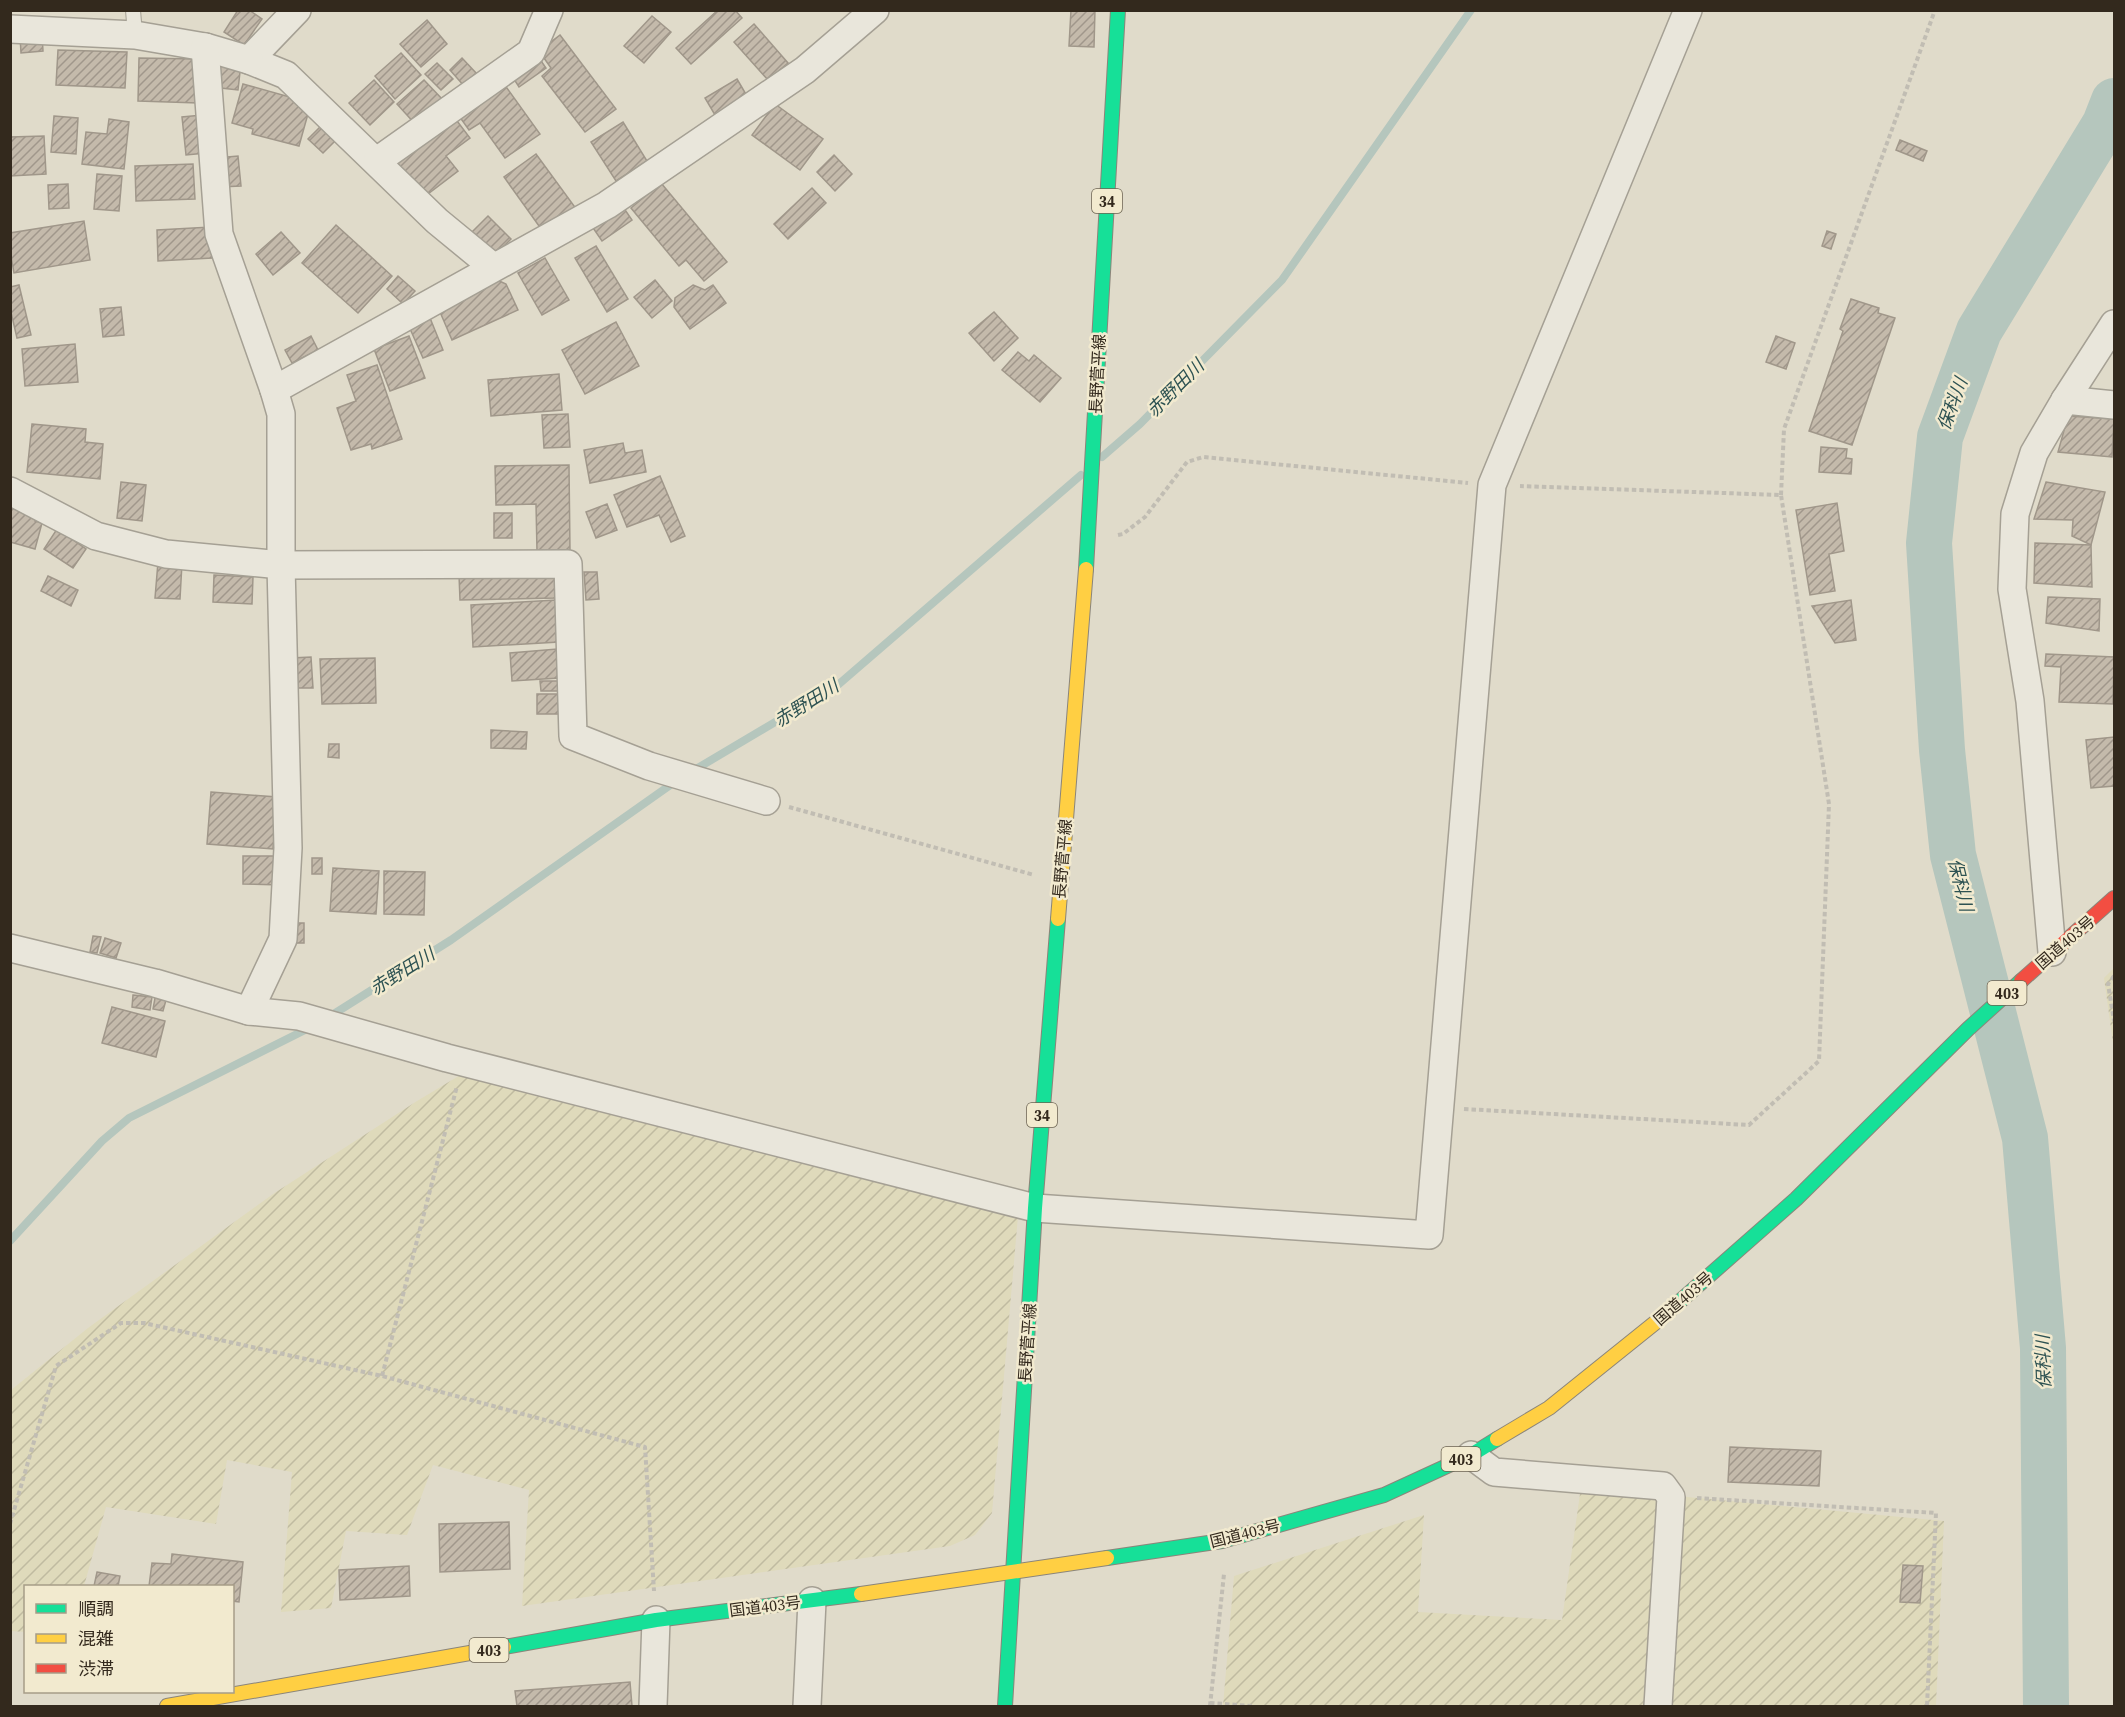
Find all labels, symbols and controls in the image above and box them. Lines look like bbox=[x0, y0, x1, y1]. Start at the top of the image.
road number: 34 bbox=[1092, 189, 1122, 213]
street label: 長野菅平線 bbox=[1084, 333, 1110, 415]
water label: 赤野田川 bbox=[1141, 352, 1211, 422]
water label: 保科川 bbox=[1931, 372, 1974, 434]
water label: 赤野田川 bbox=[769, 672, 845, 733]
street label: 長野菅平線 bbox=[1048, 818, 1076, 900]
water label: 保科川 bbox=[1942, 856, 1980, 916]
street label: 国道403号 bbox=[2031, 910, 2099, 974]
water label: 赤野田川 bbox=[365, 940, 441, 1001]
road number: 403 bbox=[1988, 981, 2026, 1005]
road number: 34 bbox=[1027, 1103, 1057, 1127]
street label: 国道403号 bbox=[1649, 1266, 1717, 1330]
street label: 長野菅平線 bbox=[1013, 1302, 1041, 1384]
water label: 保科川 bbox=[2029, 1333, 2056, 1389]
road number: 403 bbox=[1442, 1447, 1480, 1471]
street label: 国道403号 bbox=[1207, 1514, 1283, 1552]
legend bbox=[24, 1585, 234, 1693]
street label: 国道403号 bbox=[728, 1591, 802, 1621]
text: 順調 bbox=[78, 1596, 114, 1621]
text: 混雑 bbox=[78, 1626, 114, 1651]
road number: 403 bbox=[470, 1638, 508, 1662]
text: 渋滞 bbox=[78, 1656, 114, 1681]

